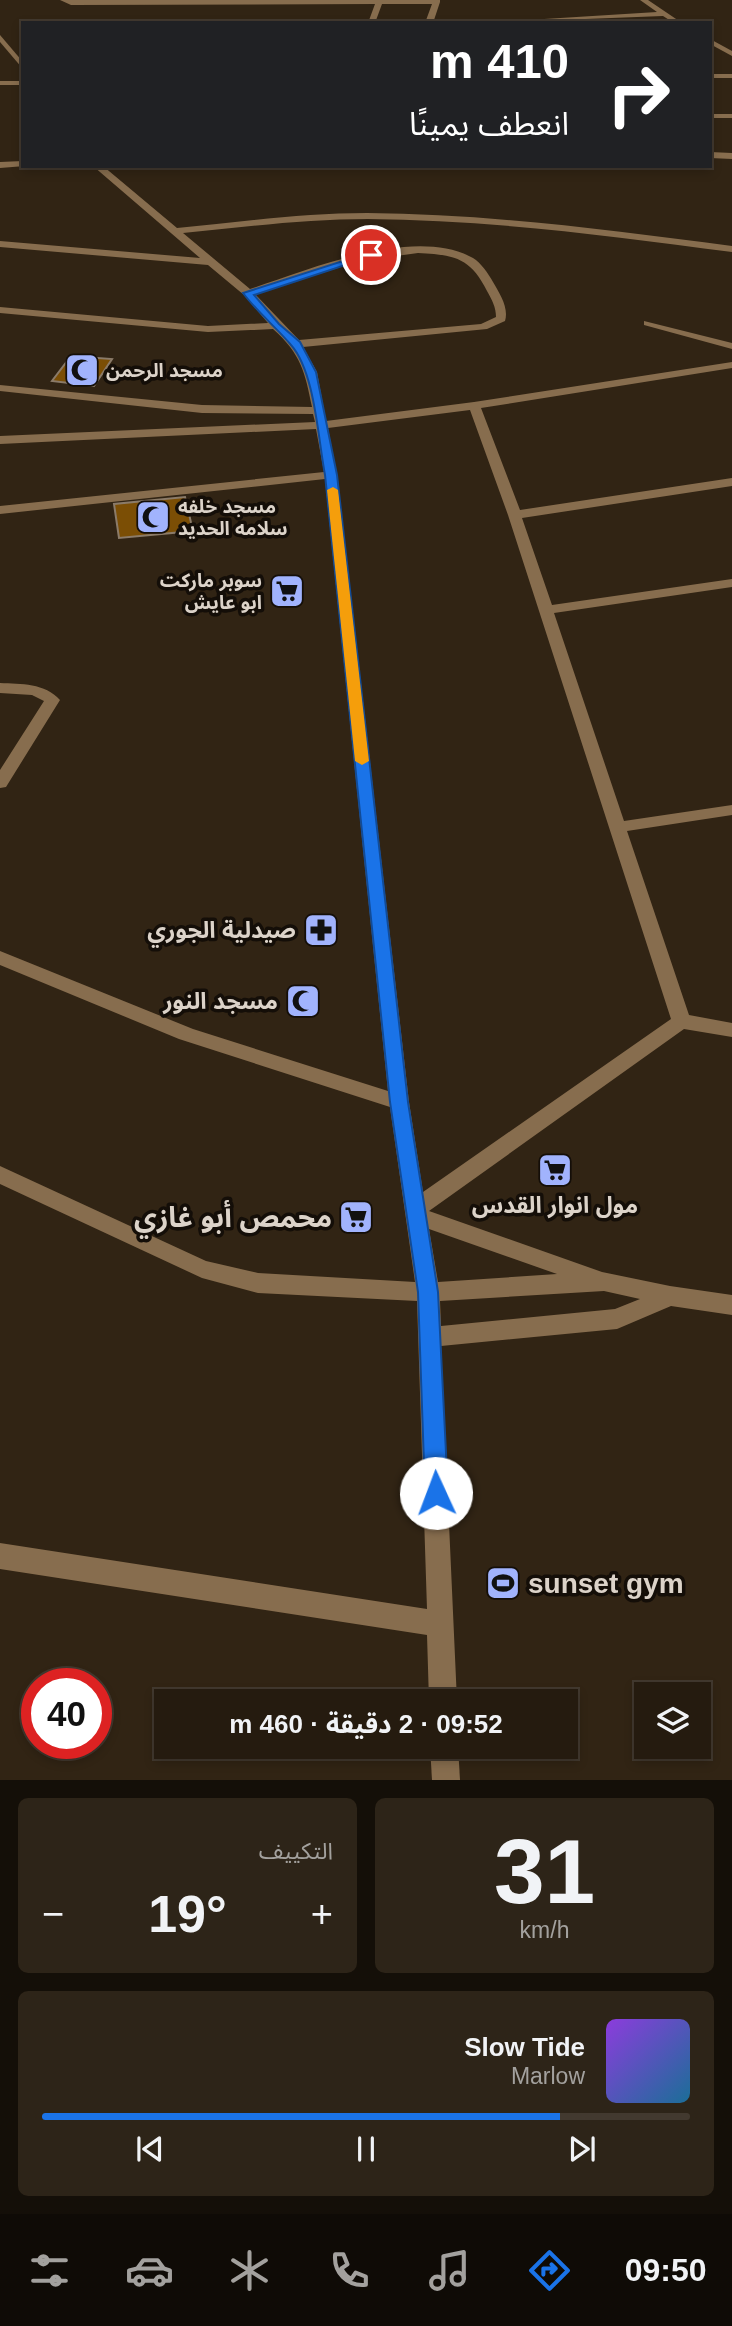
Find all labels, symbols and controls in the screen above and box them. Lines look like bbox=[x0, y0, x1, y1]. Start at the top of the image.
text: 410 m bbox=[430, 34, 569, 88]
icon: right bbox=[593, 49, 684, 140]
text: انعطف يمينًا bbox=[409, 106, 569, 142]
pin bbox=[341, 225, 401, 285]
icon: arrive bbox=[352, 236, 390, 274]
mosque icon: مسجد الرحمن bbox=[63, 351, 101, 389]
place label: مسجد الرحمن bbox=[106, 360, 223, 382]
place label: مسجد خلفه سلامه الحديد bbox=[178, 496, 288, 539]
mosque icon: مسجد خلفه سلامه الحديد bbox=[134, 498, 172, 536]
place label: سوبر ماركت ابو عايش bbox=[160, 570, 262, 613]
supermarket icon: سوبر ماركت ابو عايش bbox=[268, 572, 306, 610]
pharmacy icon: صيدلية الجوري bbox=[302, 911, 340, 949]
place label: صيدلية الجوري bbox=[147, 917, 296, 948]
mosque icon: مسجد النور bbox=[284, 982, 322, 1020]
place label: مسجد النور bbox=[162, 988, 278, 1015]
supermarket icon: مول انوار القدس bbox=[536, 1151, 574, 1189]
place label: مول انوار القدس bbox=[472, 1192, 638, 1219]
supermarket icon: محمص أبو غازي bbox=[337, 1198, 375, 1236]
place label: محمص أبو غازي bbox=[134, 1199, 332, 1239]
position arrow bbox=[399, 1456, 473, 1530]
sports icon: sunset gym bbox=[484, 1564, 522, 1602]
place label: sunset gym bbox=[528, 1568, 684, 1599]
speed limit sign: 40 bbox=[21, 1668, 112, 1759]
map controls bbox=[634, 1682, 711, 1759]
button: layers bbox=[634, 1682, 711, 1759]
text: 09:52 · 2 دقيقة · 460 m bbox=[229, 1709, 503, 1739]
text: 31 bbox=[494, 1821, 595, 1922]
text: التكييف bbox=[259, 1838, 333, 1864]
text: 19° bbox=[148, 1885, 227, 1943]
text: − bbox=[42, 1893, 64, 1935]
text: + bbox=[311, 1893, 333, 1935]
text: km/h bbox=[520, 1917, 569, 1943]
text: Slow Tide bbox=[464, 2032, 585, 2062]
text: Marlow bbox=[511, 2063, 585, 2089]
icon: previous bbox=[131, 2130, 169, 2168]
icon: pause bbox=[347, 2130, 385, 2168]
icon: next bbox=[563, 2130, 601, 2168]
icon: filters bbox=[25, 2246, 74, 2295]
icon: car bbox=[125, 2246, 174, 2295]
icon: climate bbox=[225, 2246, 274, 2295]
icon: phone bbox=[325, 2246, 374, 2295]
icon: music bbox=[425, 2246, 474, 2295]
icon: directions bbox=[525, 2246, 574, 2295]
text: 09:50 bbox=[625, 2252, 707, 2288]

